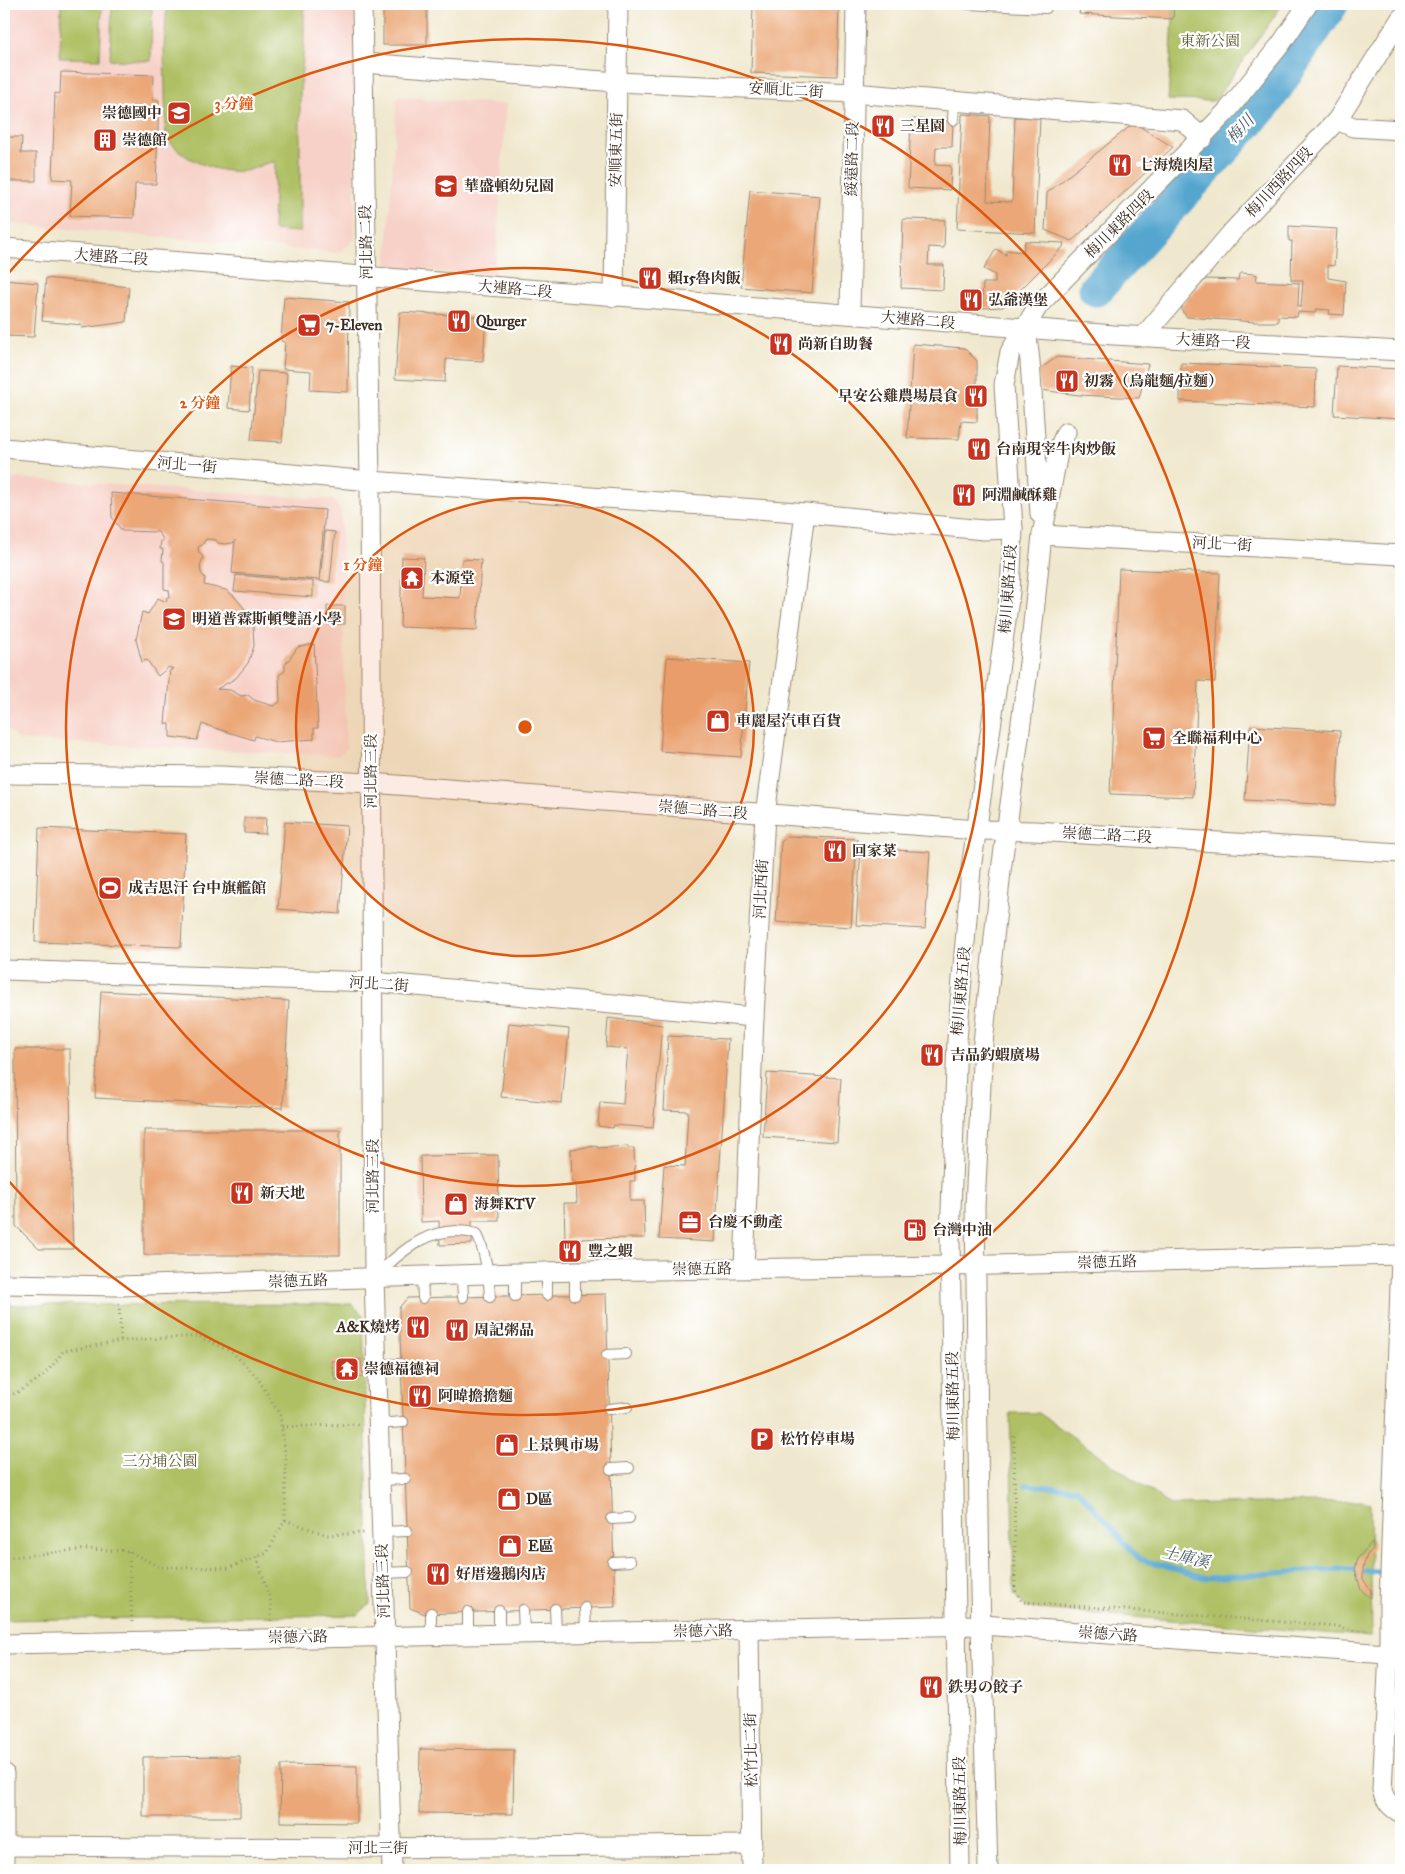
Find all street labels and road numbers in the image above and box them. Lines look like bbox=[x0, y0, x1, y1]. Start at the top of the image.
street label: 安順北二街 bbox=[748, 79, 824, 101]
street label: 安順東五街 bbox=[606, 112, 626, 188]
street label: 綏遠路二段 bbox=[842, 121, 862, 197]
street label: 梅川西路四段 bbox=[1242, 143, 1316, 221]
street label: 梅川東路四段 bbox=[1081, 186, 1157, 262]
street label: 河北路二段 bbox=[356, 204, 376, 280]
street label: 大連路二段 bbox=[73, 245, 149, 269]
street label: 大連路二段 bbox=[477, 277, 553, 301]
street label: 大連路二段 bbox=[880, 308, 956, 332]
street label: 大連路一段 bbox=[1175, 330, 1251, 352]
street label: 河北一街 bbox=[156, 453, 218, 477]
street label: 河北一街 bbox=[1192, 533, 1252, 555]
street label: 梅川東路五段 bbox=[996, 543, 1020, 635]
street label: 河北路三段 bbox=[362, 733, 380, 809]
street label: 崇德二路二段 bbox=[254, 769, 344, 791]
street label: 崇德二路二段 bbox=[657, 797, 749, 823]
street label: 崇德二路二段 bbox=[1062, 824, 1152, 846]
street label: 河北西街 bbox=[750, 859, 772, 919]
street label: 梅川東路五段 bbox=[948, 945, 974, 1037]
street label: 河北二街 bbox=[348, 973, 410, 995]
street label: 河北路三段 bbox=[364, 1138, 382, 1214]
street label: 崇德五路 bbox=[1077, 1252, 1137, 1272]
street label: 崇德五路 bbox=[672, 1259, 732, 1279]
street label: 崇德五路 bbox=[268, 1271, 328, 1291]
street label: 梅川東路五段 bbox=[943, 1351, 963, 1441]
street label: 河北路三段 bbox=[373, 1543, 393, 1619]
street label: 崇德六路 bbox=[673, 1621, 733, 1641]
street label: 崇德六路 bbox=[1077, 1623, 1139, 1645]
street label: 崇德六路 bbox=[268, 1627, 328, 1647]
street label: 松竹北二街 bbox=[741, 1712, 761, 1788]
street label: 梅川東路五段 bbox=[950, 1756, 970, 1846]
street label: 河北三街 bbox=[348, 1839, 408, 1857]

